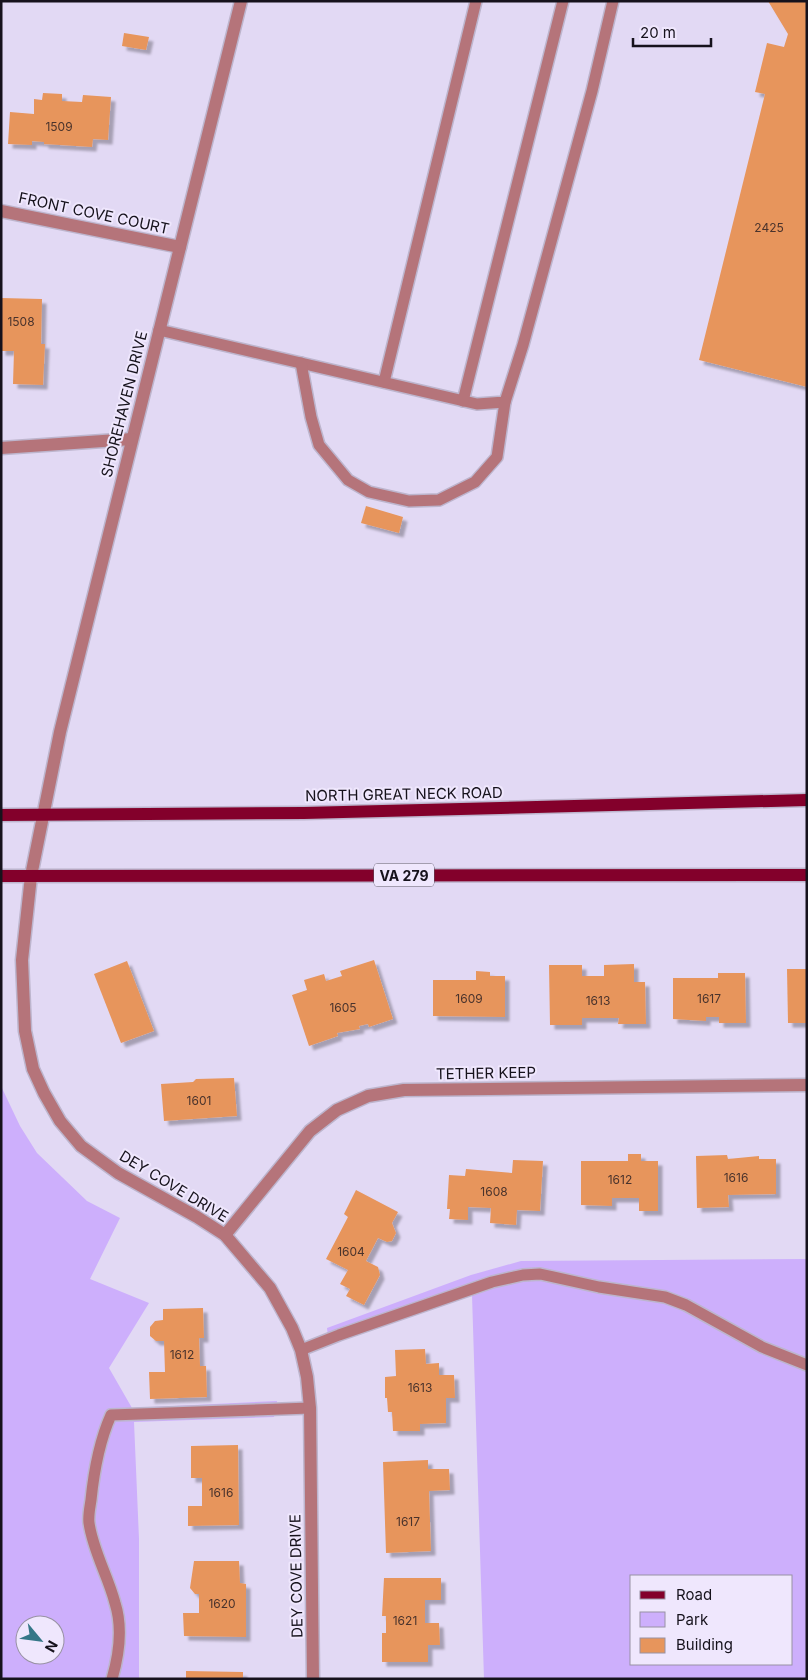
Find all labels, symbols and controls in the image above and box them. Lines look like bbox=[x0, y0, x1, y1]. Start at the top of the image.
scale bar bbox=[633, 15, 710, 47]
text: 20 m bbox=[640, 23, 676, 42]
house number: 1509 bbox=[45, 119, 73, 134]
street label: FRONT COVE COURT bbox=[17, 188, 171, 238]
house number: 2425 bbox=[754, 220, 784, 235]
house number: 1508 bbox=[7, 314, 35, 329]
street label: SHOREHAVEN DRIVE bbox=[97, 329, 151, 479]
street label: NORTH GREAT NECK ROAD bbox=[305, 783, 503, 805]
road number: VA 279 bbox=[374, 864, 434, 886]
house number: 1609 bbox=[455, 991, 483, 1006]
house number: 1617 bbox=[697, 991, 721, 1006]
house number: 1613 bbox=[586, 993, 610, 1008]
house number: 1605 bbox=[329, 1000, 357, 1015]
street label: TETHER KEEP bbox=[436, 1063, 536, 1083]
house number: 1601 bbox=[187, 1093, 211, 1108]
street label: DEY COVE DRIVE bbox=[116, 1146, 232, 1226]
house number: 1616 bbox=[724, 1170, 748, 1185]
house number: 1612 bbox=[608, 1172, 632, 1187]
house number: 1608 bbox=[480, 1184, 508, 1199]
house number: 1604 bbox=[337, 1244, 365, 1259]
house number: 1612 bbox=[170, 1347, 194, 1362]
house number: 1613 bbox=[408, 1380, 432, 1395]
house number: 1616 bbox=[209, 1485, 233, 1500]
street label: DEY COVE DRIVE bbox=[285, 1514, 307, 1638]
house number: 1617 bbox=[396, 1514, 420, 1529]
legend bbox=[630, 1575, 793, 1665]
text: Road bbox=[676, 1585, 712, 1604]
house number: 1620 bbox=[208, 1596, 236, 1611]
text: Park bbox=[676, 1610, 709, 1629]
house number: 1621 bbox=[393, 1613, 417, 1628]
north arrow bbox=[15, 1615, 65, 1665]
text: Building bbox=[676, 1635, 733, 1654]
text: N bbox=[42, 1638, 62, 1655]

